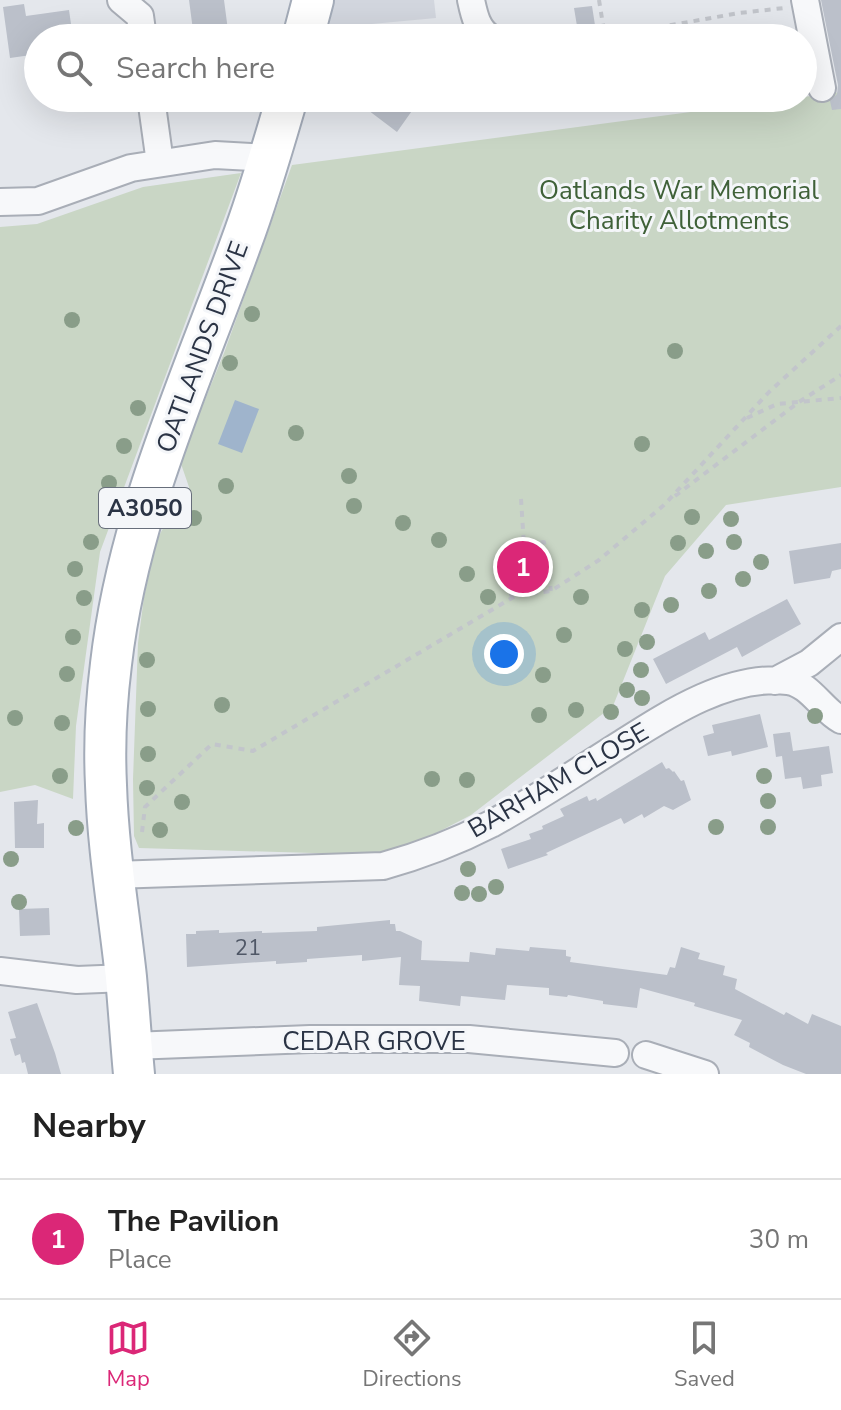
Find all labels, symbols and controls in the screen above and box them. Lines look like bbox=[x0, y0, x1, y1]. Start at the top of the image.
search box bbox=[24, 24, 817, 112]
icon: search bbox=[52, 46, 96, 90]
text: Search here bbox=[116, 48, 275, 89]
park label: Oatlands War Memorial Charity Allotments bbox=[539, 173, 819, 238]
street label: OATLANDS DRIVE bbox=[148, 237, 257, 458]
road number: A3050 bbox=[99, 488, 191, 528]
pin: 1 bbox=[497, 537, 549, 597]
your location bbox=[484, 634, 524, 674]
street label: BARHAM CLOSE bbox=[462, 714, 655, 846]
house number: 21 bbox=[235, 933, 261, 963]
street label: CEDAR GROVE bbox=[282, 1024, 466, 1059]
text: Nearby bbox=[32, 1103, 146, 1149]
text: The Pavilion bbox=[108, 1201, 279, 1242]
text: 1 bbox=[50, 1222, 66, 1257]
text: 30 m bbox=[749, 1222, 809, 1257]
text: Place bbox=[108, 1242, 172, 1277]
tab: Map bbox=[106, 1316, 150, 1394]
tab: Directions bbox=[363, 1316, 462, 1394]
tab: Saved bbox=[674, 1316, 735, 1394]

